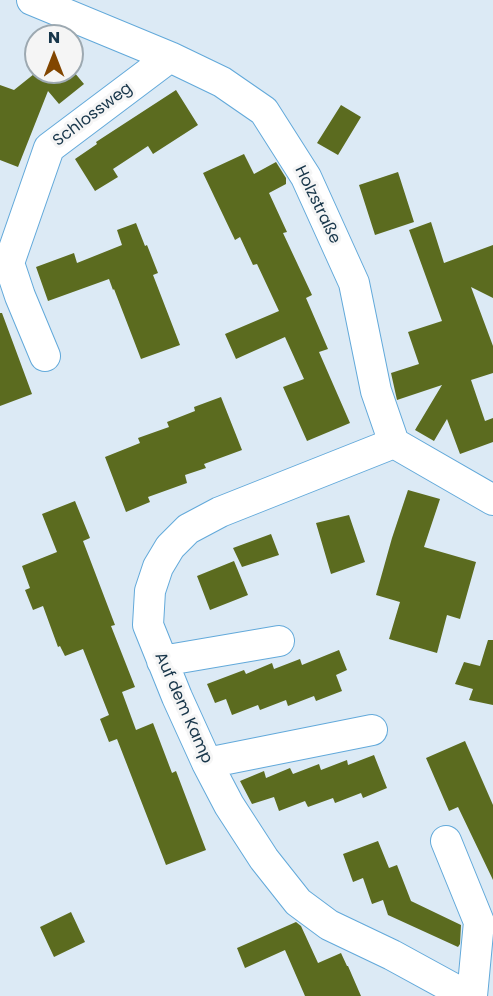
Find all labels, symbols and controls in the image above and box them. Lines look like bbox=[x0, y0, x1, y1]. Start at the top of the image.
north arrow bbox=[24, 24, 84, 84]
text: N bbox=[48, 26, 60, 49]
street label: Schlossweg bbox=[50, 79, 136, 151]
street label: Holzstraße bbox=[290, 163, 344, 247]
street label: Auf dem Kamp bbox=[150, 649, 216, 767]

